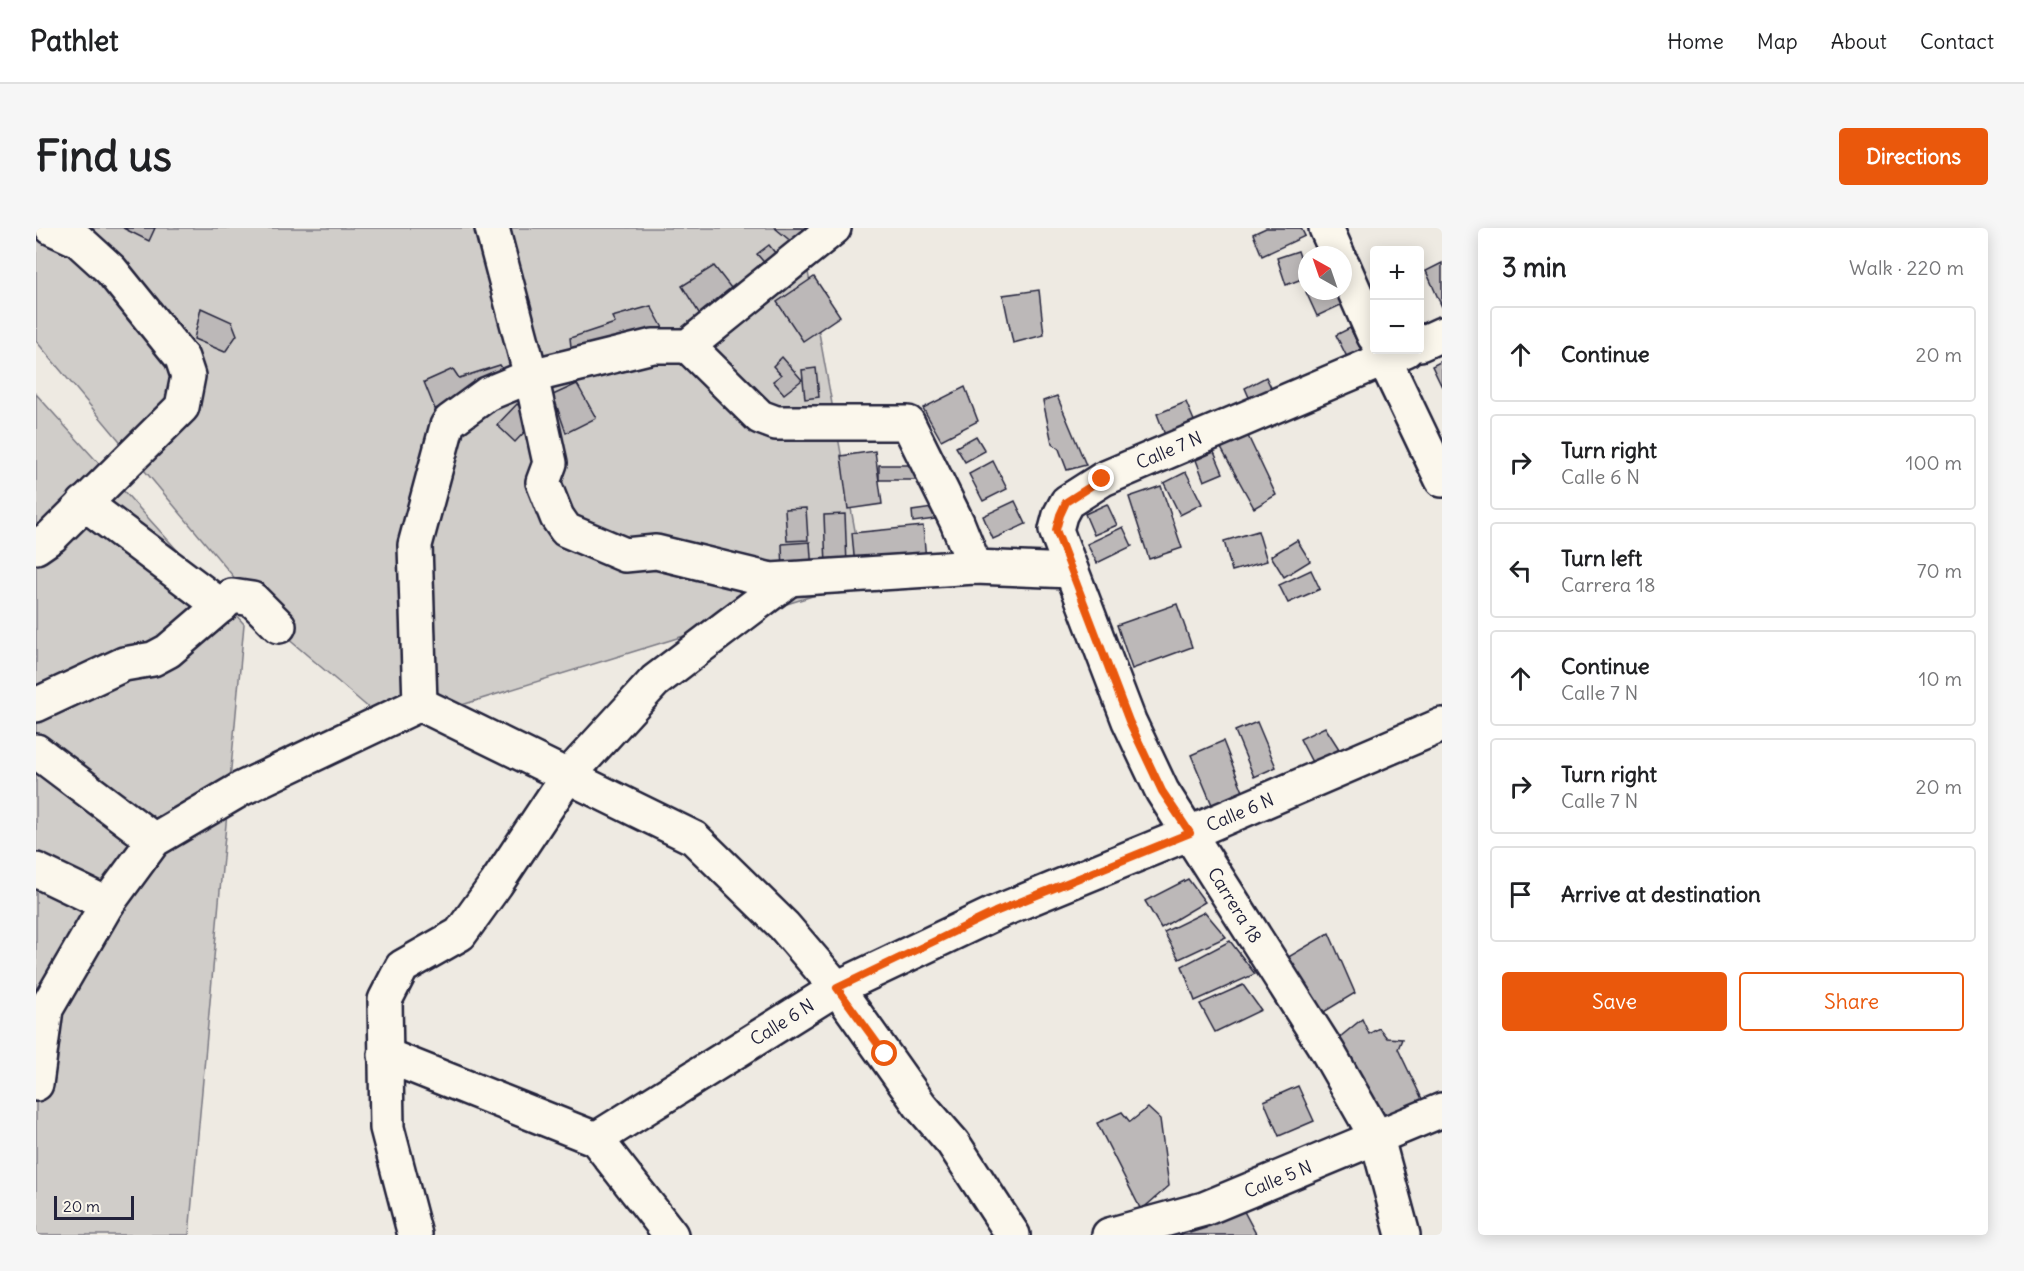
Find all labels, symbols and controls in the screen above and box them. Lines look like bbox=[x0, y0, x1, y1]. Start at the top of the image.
text: Pathlet bbox=[30, 23, 119, 59]
text: Home bbox=[1667, 28, 1724, 55]
text: Map bbox=[1757, 28, 1798, 55]
text: About bbox=[1831, 28, 1887, 55]
text: Contact bbox=[1920, 28, 1994, 55]
button: Directions bbox=[1839, 128, 1988, 185]
text: Find us bbox=[36, 130, 172, 182]
north arrow bbox=[1298, 246, 1352, 300]
map controls bbox=[1370, 246, 1424, 354]
button: + bbox=[1370, 246, 1424, 300]
text: 3 min bbox=[1502, 251, 1567, 284]
text: Walk · 220 m bbox=[1849, 255, 1964, 280]
button: − bbox=[1370, 300, 1424, 354]
icon: ahead bbox=[1504, 338, 1537, 371]
text: Continue bbox=[1561, 340, 1650, 368]
text: 20 m bbox=[1916, 342, 1962, 367]
street label: Calle 7 N bbox=[1132, 426, 1206, 474]
text: Turn right bbox=[1561, 436, 1657, 464]
icon: right bbox=[1504, 446, 1537, 479]
text: 100 m bbox=[1905, 450, 1962, 475]
text: Calle 6 N bbox=[1561, 464, 1640, 489]
route end bbox=[1088, 465, 1114, 491]
text: Turn left bbox=[1561, 544, 1642, 572]
icon: left bbox=[1504, 554, 1537, 587]
text: 70 m bbox=[1917, 558, 1962, 583]
text: Carrera 18 bbox=[1561, 572, 1656, 597]
text: Continue bbox=[1561, 652, 1650, 680]
icon: ahead bbox=[1504, 662, 1537, 695]
text: 10 m bbox=[1919, 666, 1962, 691]
text: Calle 7 N bbox=[1561, 680, 1638, 705]
text: Turn right bbox=[1561, 760, 1657, 788]
icon: right bbox=[1504, 770, 1537, 803]
text: 20 m bbox=[1916, 774, 1962, 799]
street label: Calle 6 N bbox=[1203, 788, 1277, 836]
text: Calle 7 N bbox=[1561, 788, 1638, 813]
street label: Carrera 18 bbox=[1203, 863, 1267, 947]
icon: arrive bbox=[1504, 878, 1537, 911]
text: Arrive at destination bbox=[1561, 880, 1761, 908]
button: Save bbox=[1502, 972, 1727, 1031]
button: Share bbox=[1739, 972, 1964, 1031]
street label: Calle 6 N bbox=[746, 993, 818, 1051]
route start bbox=[871, 1040, 897, 1066]
street label: Calle 5 N bbox=[1241, 1155, 1315, 1203]
scale bar bbox=[54, 1193, 134, 1220]
text: 20 m bbox=[63, 1196, 100, 1216]

